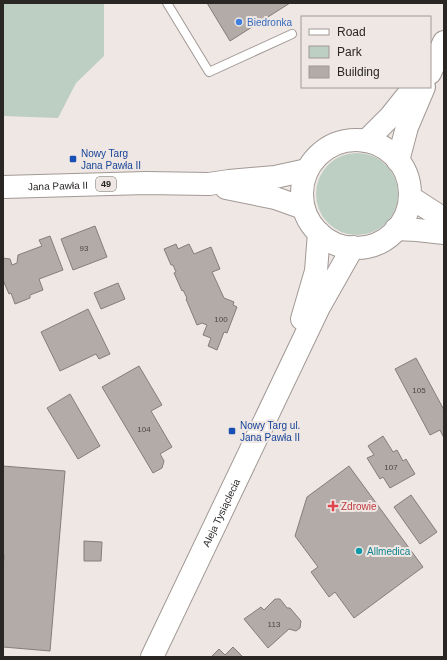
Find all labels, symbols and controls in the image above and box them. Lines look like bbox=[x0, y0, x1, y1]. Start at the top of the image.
legend bbox=[301, 16, 431, 88]
marker: Biedronka bbox=[234, 17, 244, 27]
place label: Biedronka bbox=[247, 17, 292, 28]
text: Road bbox=[337, 25, 366, 39]
text: Park bbox=[337, 45, 363, 59]
text: Building bbox=[337, 65, 380, 79]
place label: Nowy Targ Jana Pawła II bbox=[81, 148, 141, 171]
marker: Nowy Targ Jana Pawła II bbox=[68, 154, 78, 164]
road number: 49 bbox=[96, 177, 116, 191]
street label: Jana Pawła II bbox=[28, 180, 88, 192]
house number: 93 bbox=[80, 244, 89, 253]
house number: 100 bbox=[214, 315, 228, 324]
house number: 105 bbox=[412, 386, 426, 395]
place label: Nowy Targ ul. Jana Pawła II bbox=[240, 420, 300, 443]
house number: 104 bbox=[137, 425, 151, 434]
marker: Nowy Targ ul. Jana Pawła II bbox=[227, 426, 237, 436]
house number: 107 bbox=[384, 463, 398, 472]
street label: Aleja Tysiąclecia bbox=[200, 477, 242, 548]
marker: Zdrowie bbox=[328, 501, 338, 511]
place label: Zdrowie bbox=[341, 501, 377, 512]
marker: Allmedica bbox=[354, 546, 364, 556]
place label: Allmedica bbox=[367, 546, 411, 557]
house number: 113 bbox=[268, 620, 281, 629]

